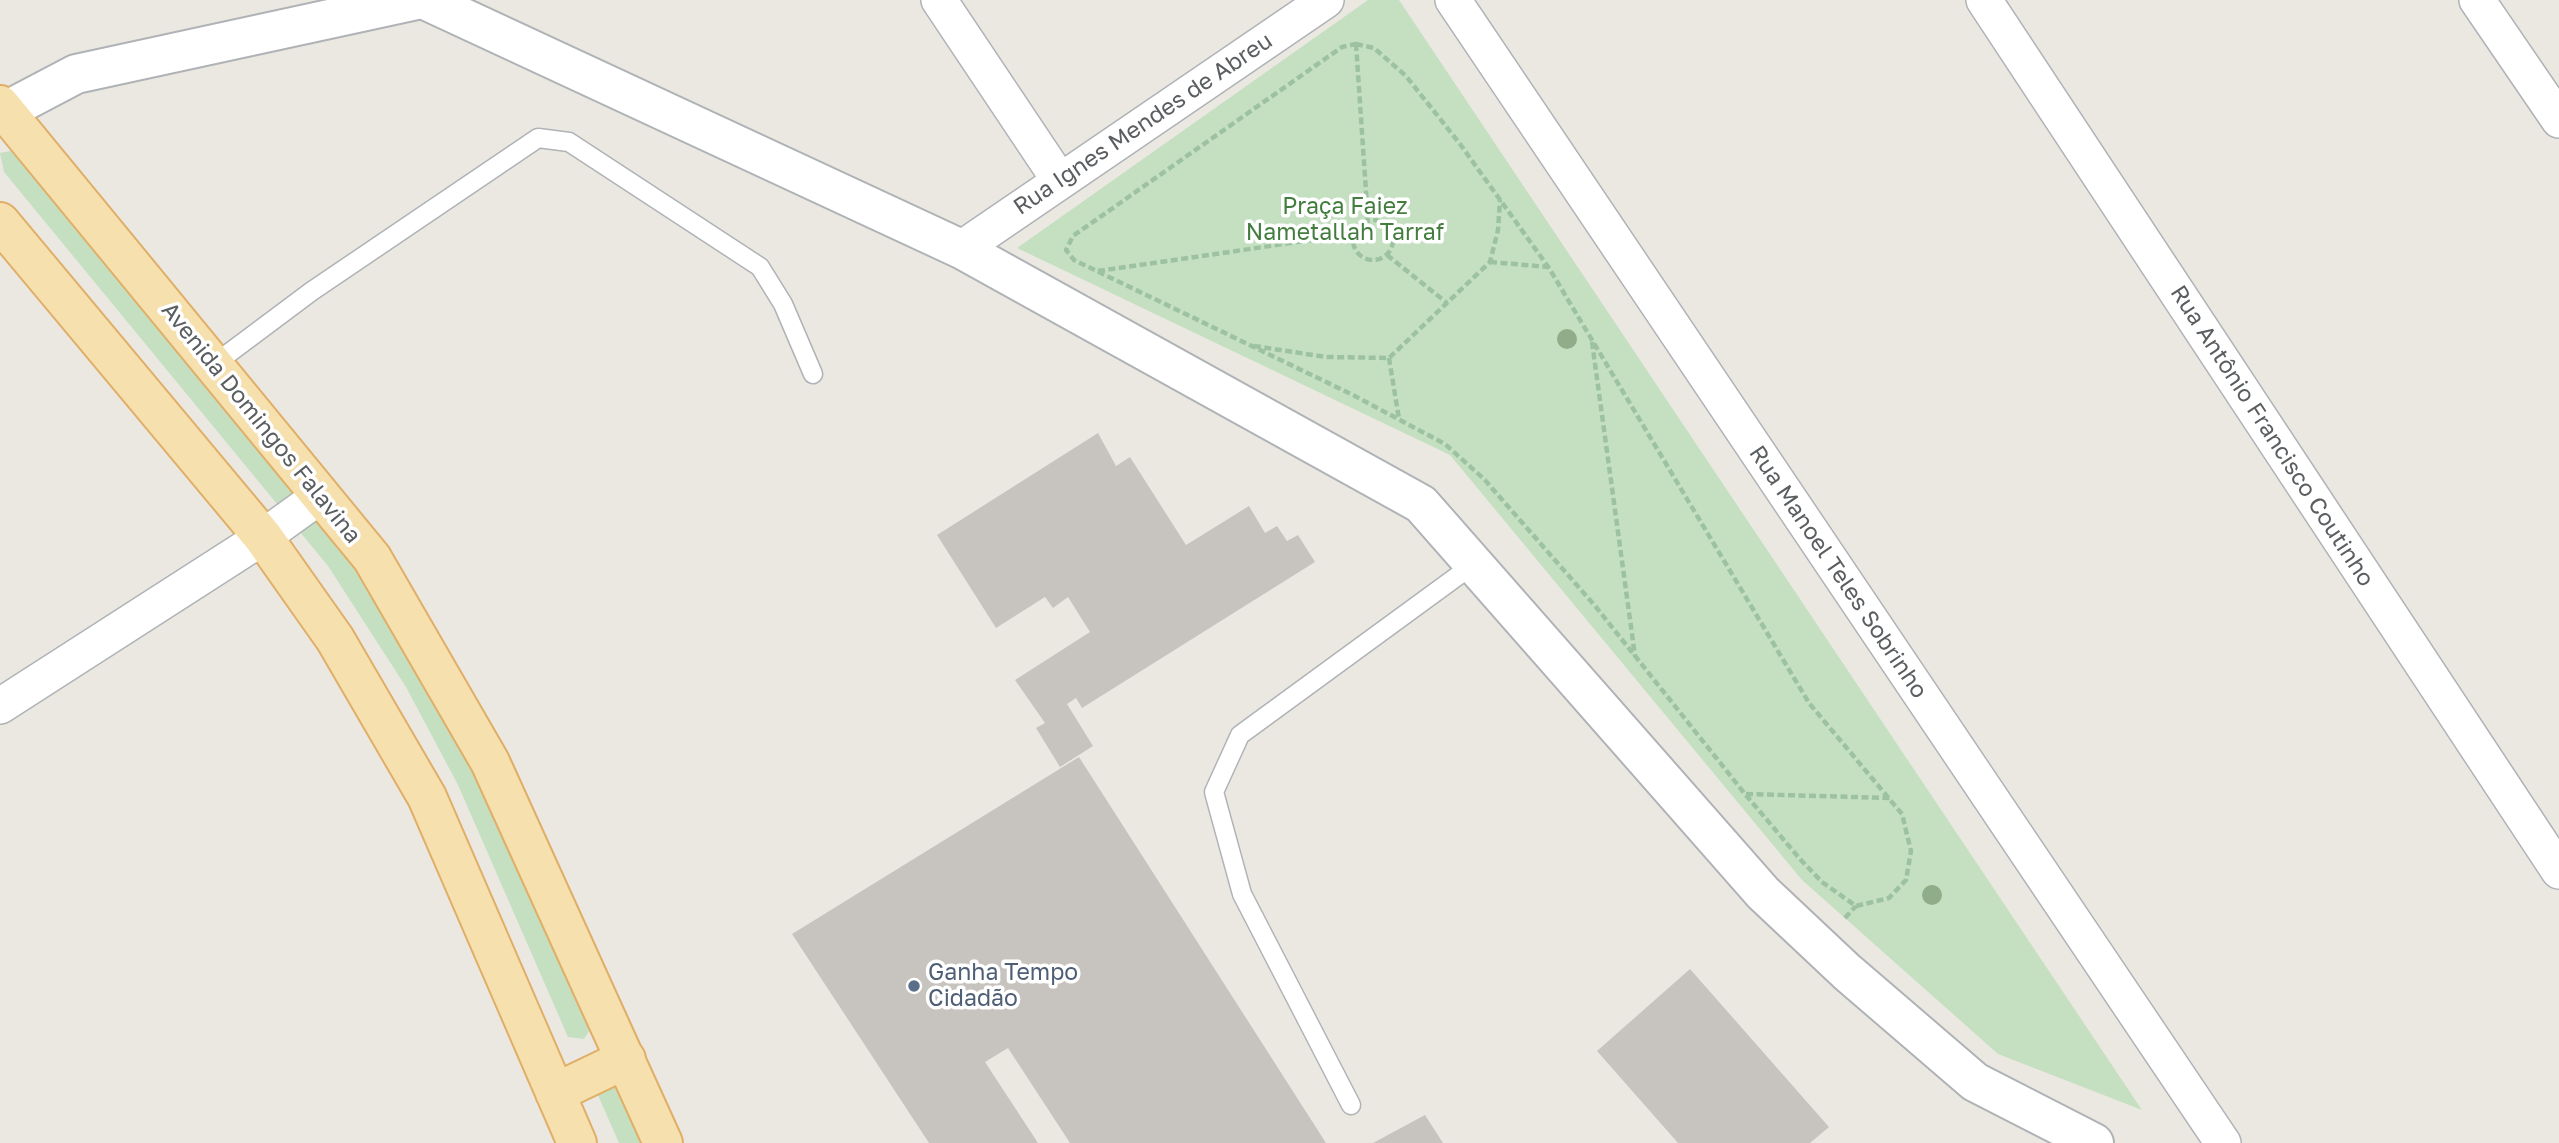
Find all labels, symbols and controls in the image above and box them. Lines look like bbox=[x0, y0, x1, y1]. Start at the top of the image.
street label: Rua Ignes Mendes de Abreu bbox=[1008, 27, 1278, 221]
park label: Praça Faiez Nametallah Tarraf bbox=[1246, 193, 1444, 247]
street label: Rua Antônio Francisco Coutinho bbox=[2164, 280, 2380, 592]
street label: Avenida Domingos Falavina bbox=[155, 297, 367, 549]
street label: Rua Manoel Teles Sobrinho bbox=[1743, 440, 1933, 704]
place label: Ganha Tempo Cidadão bbox=[928, 959, 1078, 1013]
marker: Ganha Tempo Cidadão bbox=[906, 978, 922, 994]

